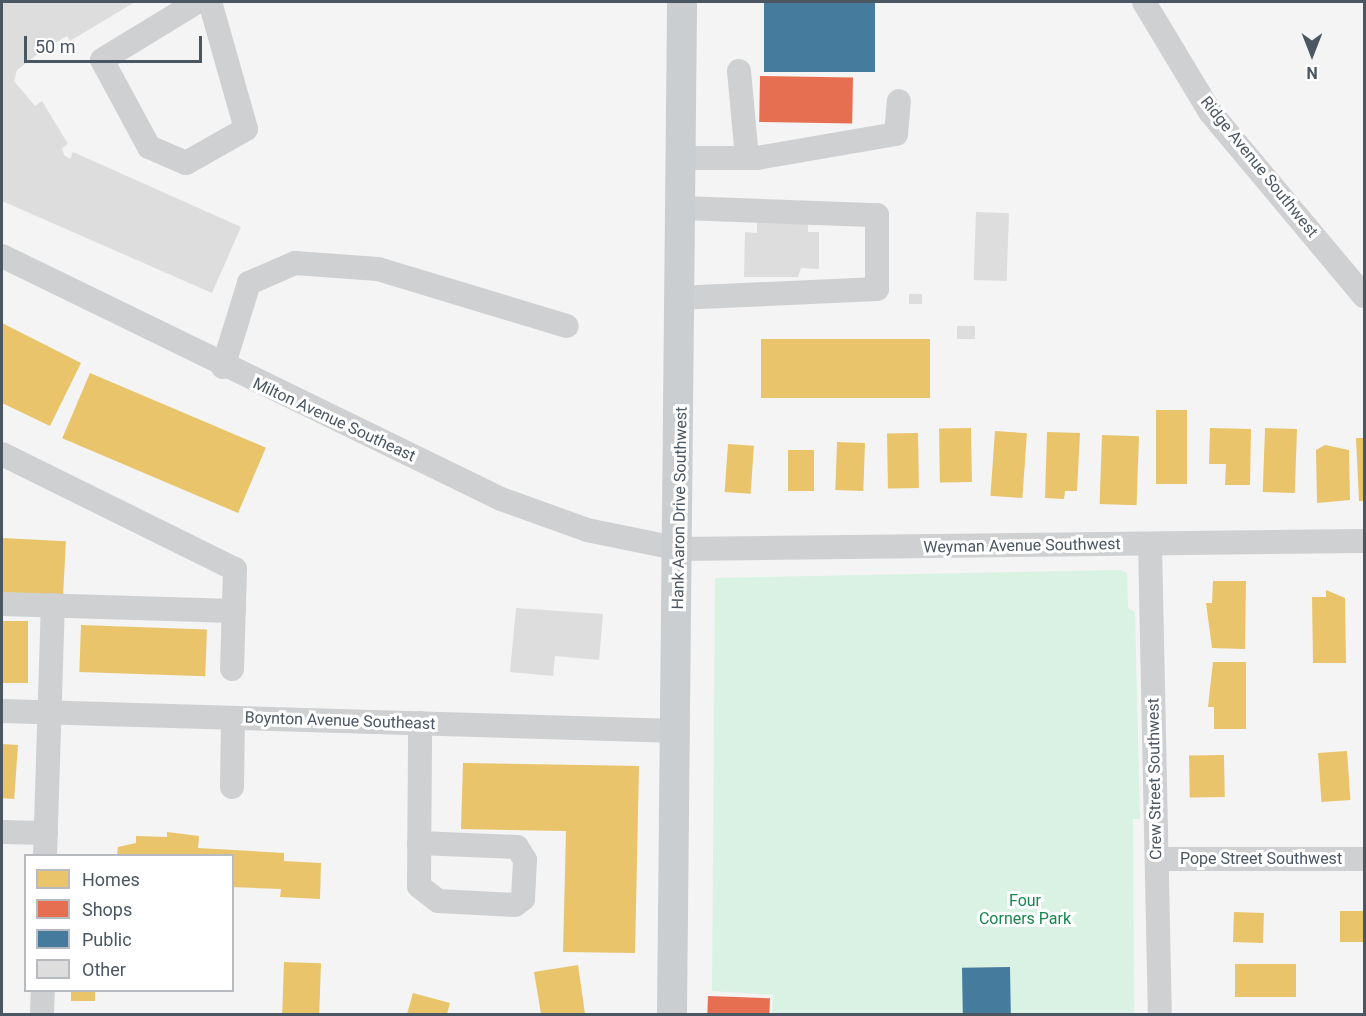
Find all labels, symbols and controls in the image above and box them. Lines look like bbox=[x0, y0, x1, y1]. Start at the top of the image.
scale bar bbox=[27, 24, 206, 62]
north arrow bbox=[1282, 24, 1342, 84]
text: 50 m bbox=[35, 36, 75, 57]
text: N bbox=[1306, 63, 1318, 82]
street label: Ridge Avenue Southwest bbox=[1196, 93, 1322, 241]
street label: Milton Avenue Southeast bbox=[250, 374, 418, 466]
street label: Hank Aaron Drive Southwest bbox=[669, 406, 691, 610]
street label: Weyman Avenue Southwest bbox=[923, 535, 1121, 557]
street label: Crew Street Southwest bbox=[1144, 698, 1166, 860]
street label: Boynton Avenue Southeast bbox=[244, 708, 436, 734]
street label: Pope Street Southwest bbox=[1180, 849, 1342, 869]
legend bbox=[24, 854, 234, 992]
text: Homes bbox=[82, 869, 140, 890]
park label: Four Corners Park bbox=[979, 891, 1071, 929]
text: Shops bbox=[82, 899, 132, 920]
text: Public bbox=[82, 929, 132, 950]
text: Other bbox=[82, 959, 126, 980]

